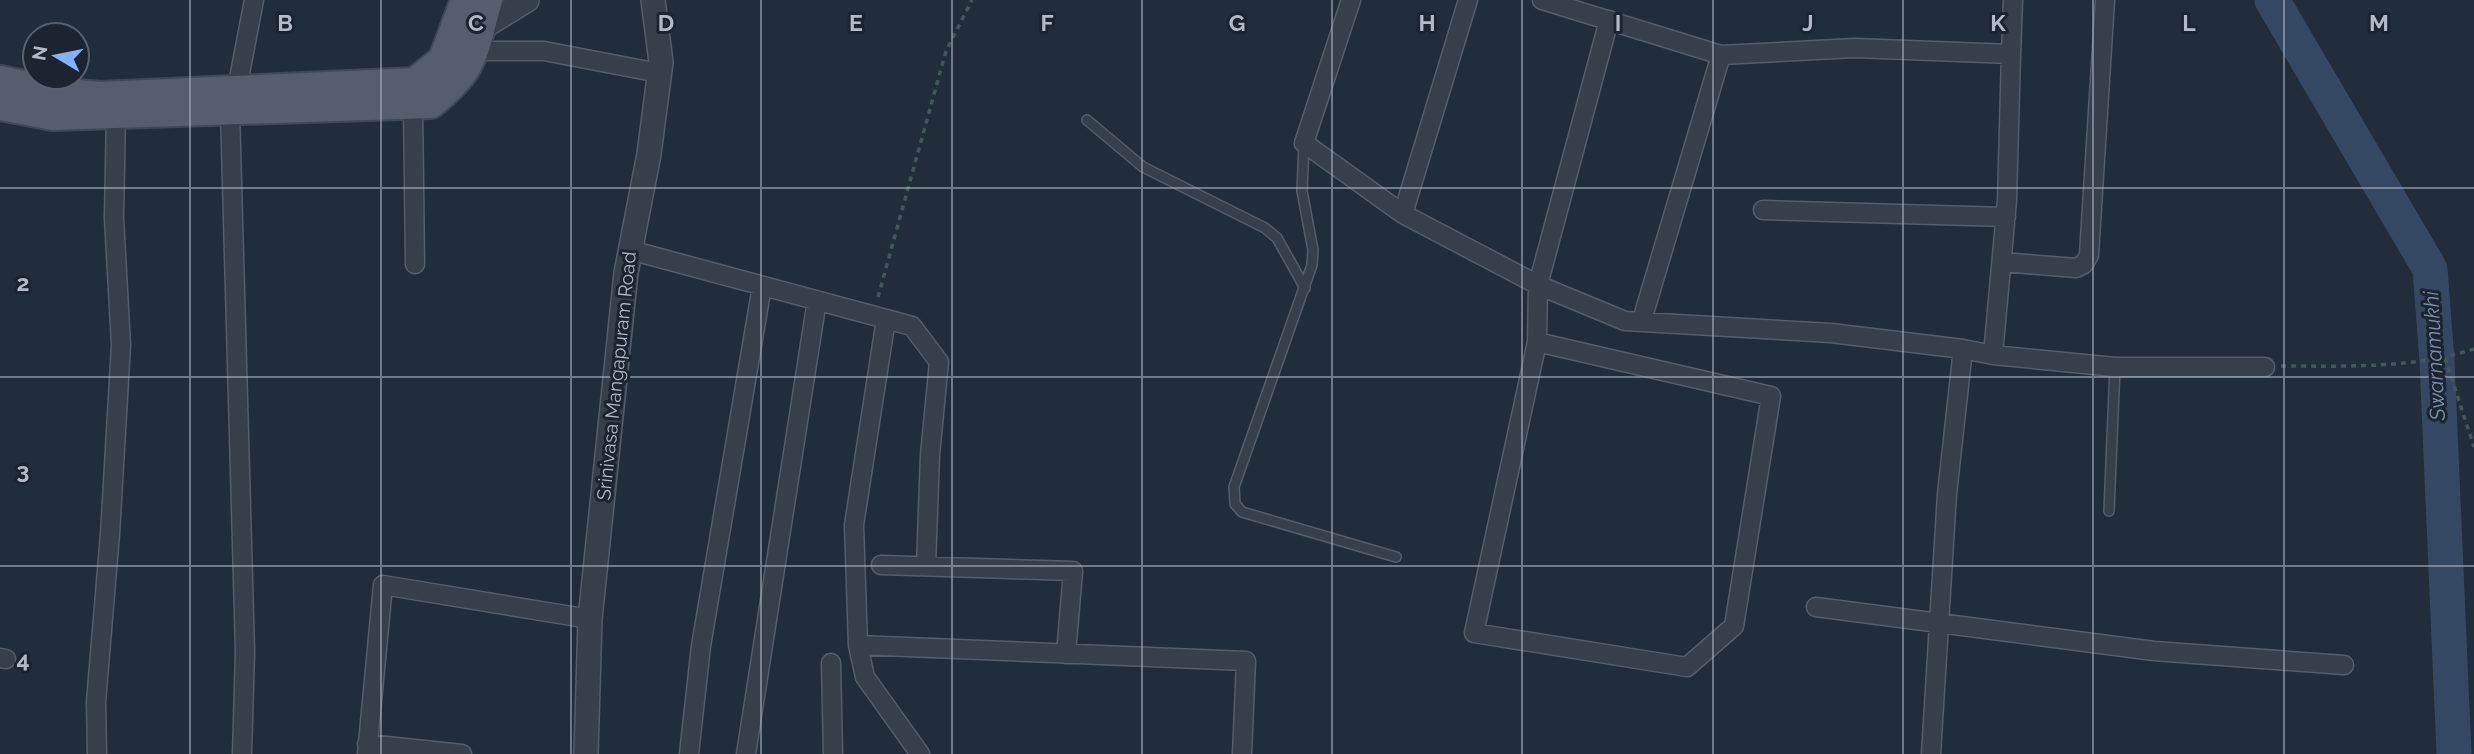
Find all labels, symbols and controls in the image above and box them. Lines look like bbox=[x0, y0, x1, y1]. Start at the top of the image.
text: B bbox=[277, 9, 293, 36]
text: C bbox=[468, 9, 484, 36]
text: D bbox=[658, 9, 674, 36]
text: E bbox=[849, 9, 863, 36]
text: F bbox=[1040, 9, 1054, 36]
text: G bbox=[1229, 9, 1245, 36]
text: H bbox=[1418, 9, 1436, 36]
text: I bbox=[1615, 9, 1621, 36]
text: J bbox=[1802, 9, 1814, 36]
text: K bbox=[1990, 9, 2006, 36]
text: L bbox=[2182, 9, 2196, 36]
text: M bbox=[2369, 9, 2389, 36]
north arrow bbox=[21, 21, 91, 91]
text: N bbox=[27, 44, 51, 62]
street label: Srinivasa Mangapuram Road bbox=[592, 250, 640, 502]
text: 2 bbox=[17, 269, 29, 296]
water label: Swarnamukhi bbox=[2418, 290, 2450, 422]
text: 3 bbox=[17, 457, 29, 484]
text: 4 bbox=[16, 646, 30, 673]

